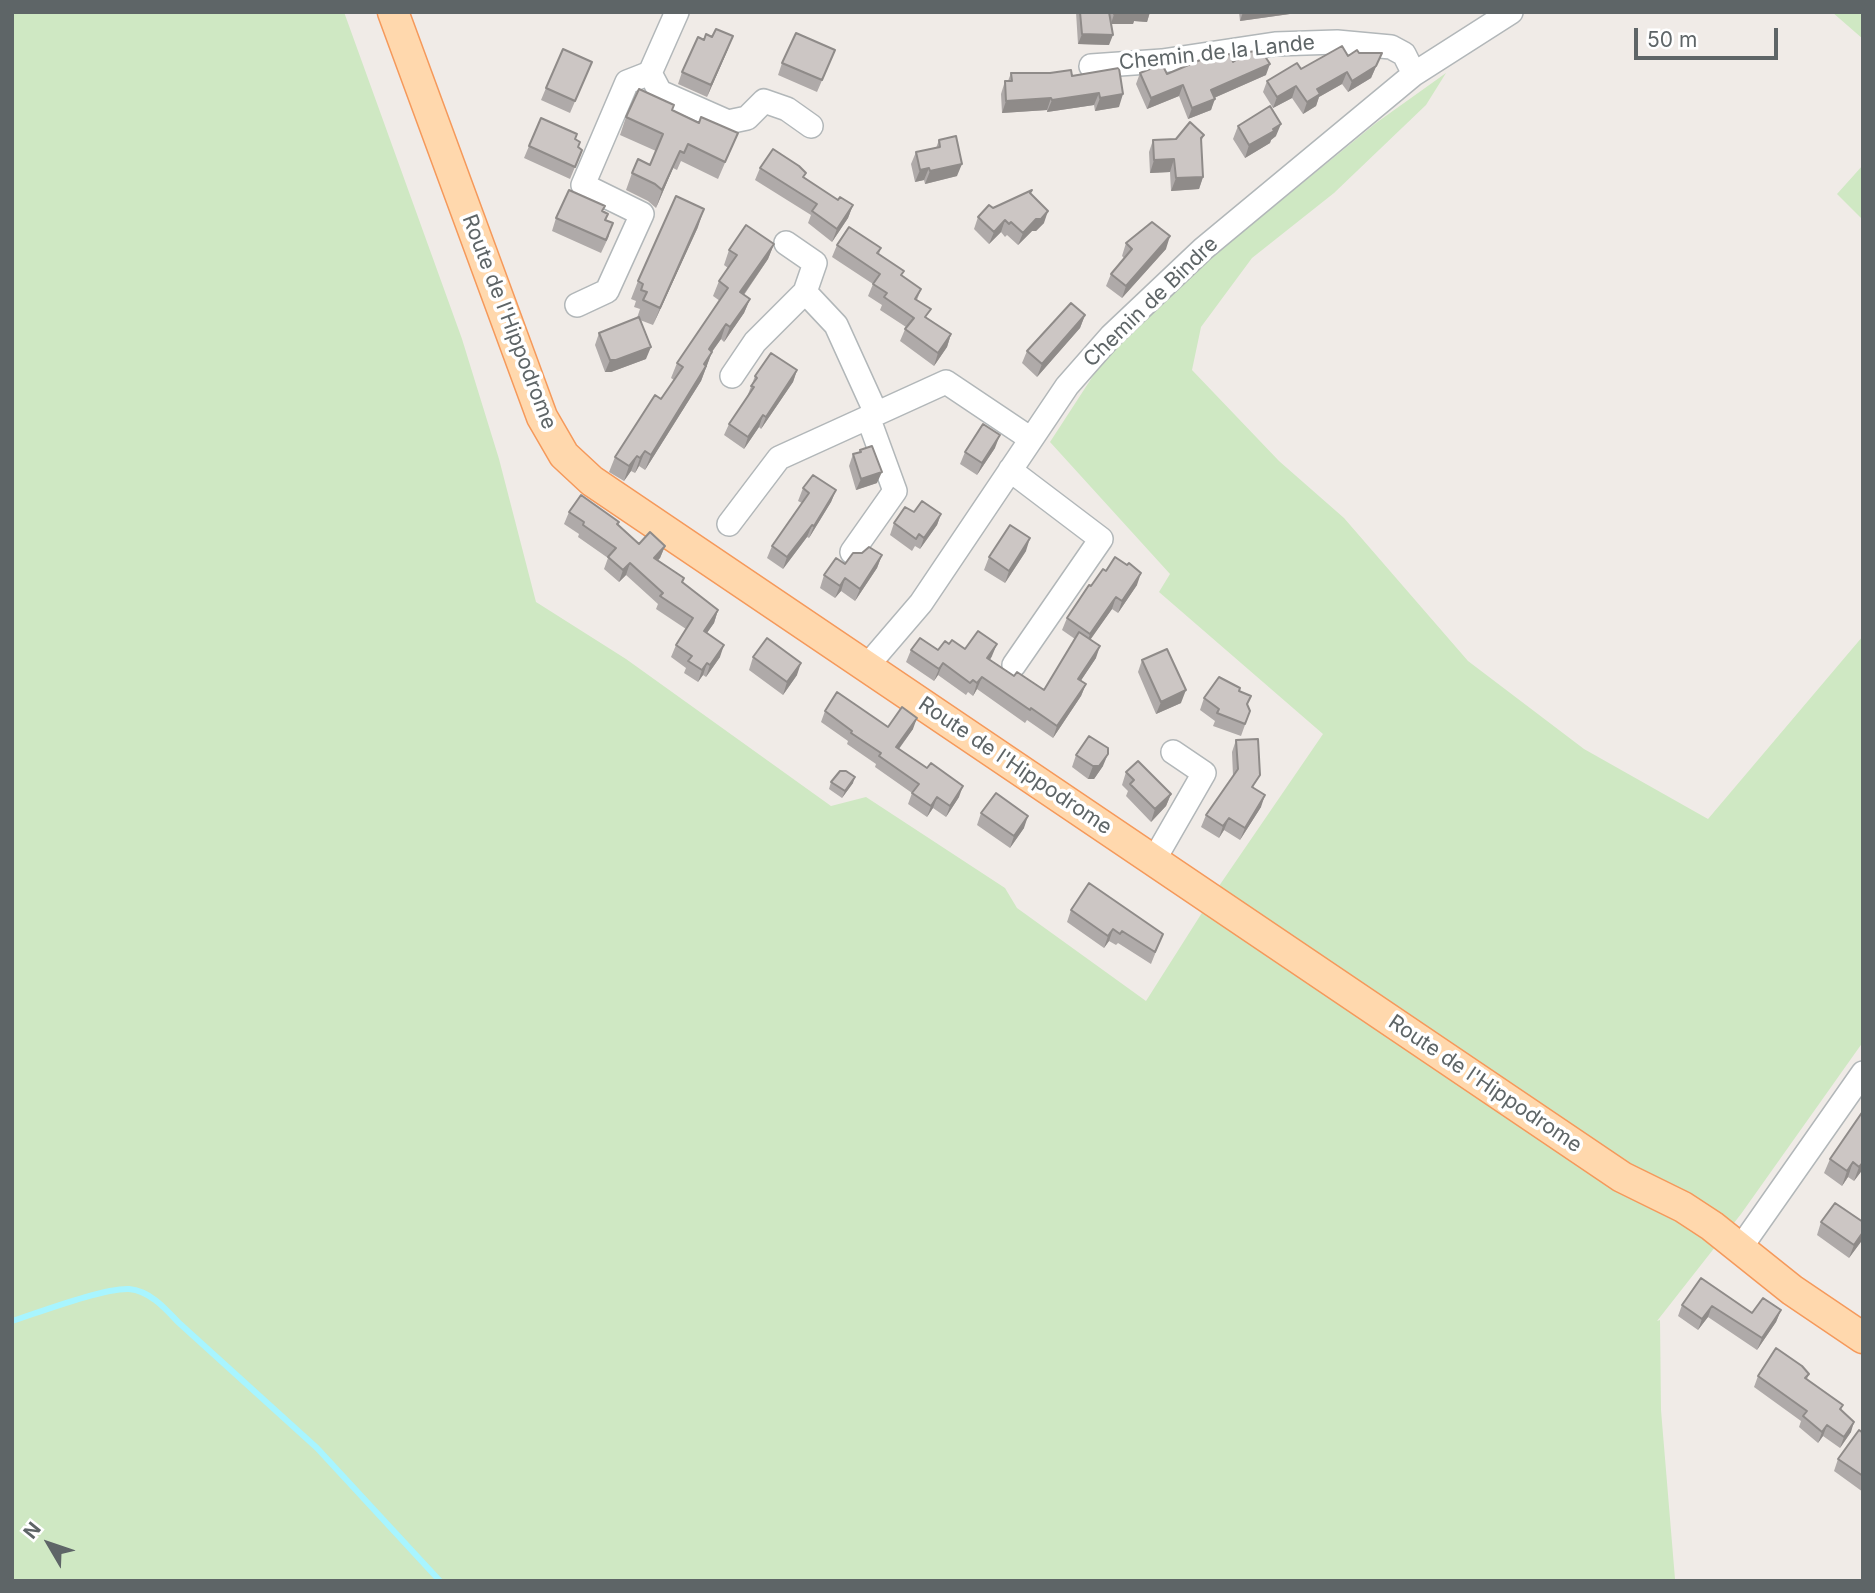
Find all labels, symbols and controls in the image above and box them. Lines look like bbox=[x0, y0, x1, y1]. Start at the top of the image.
scale bar bbox=[1637, 14, 1780, 58]
text: 50 m bbox=[1647, 27, 1697, 52]
street label: Chemin de la Lande bbox=[1118, 30, 1316, 76]
street label: Route de l'Hippodrome bbox=[456, 211, 562, 433]
street label: Chemin de Bindre bbox=[1079, 232, 1223, 372]
street label: Route de l'Hippodrome bbox=[913, 692, 1117, 840]
street label: Route de l'Hippodrome bbox=[1383, 1010, 1587, 1158]
north arrow bbox=[14, 1509, 84, 1579]
text: N bbox=[19, 1518, 46, 1543]

